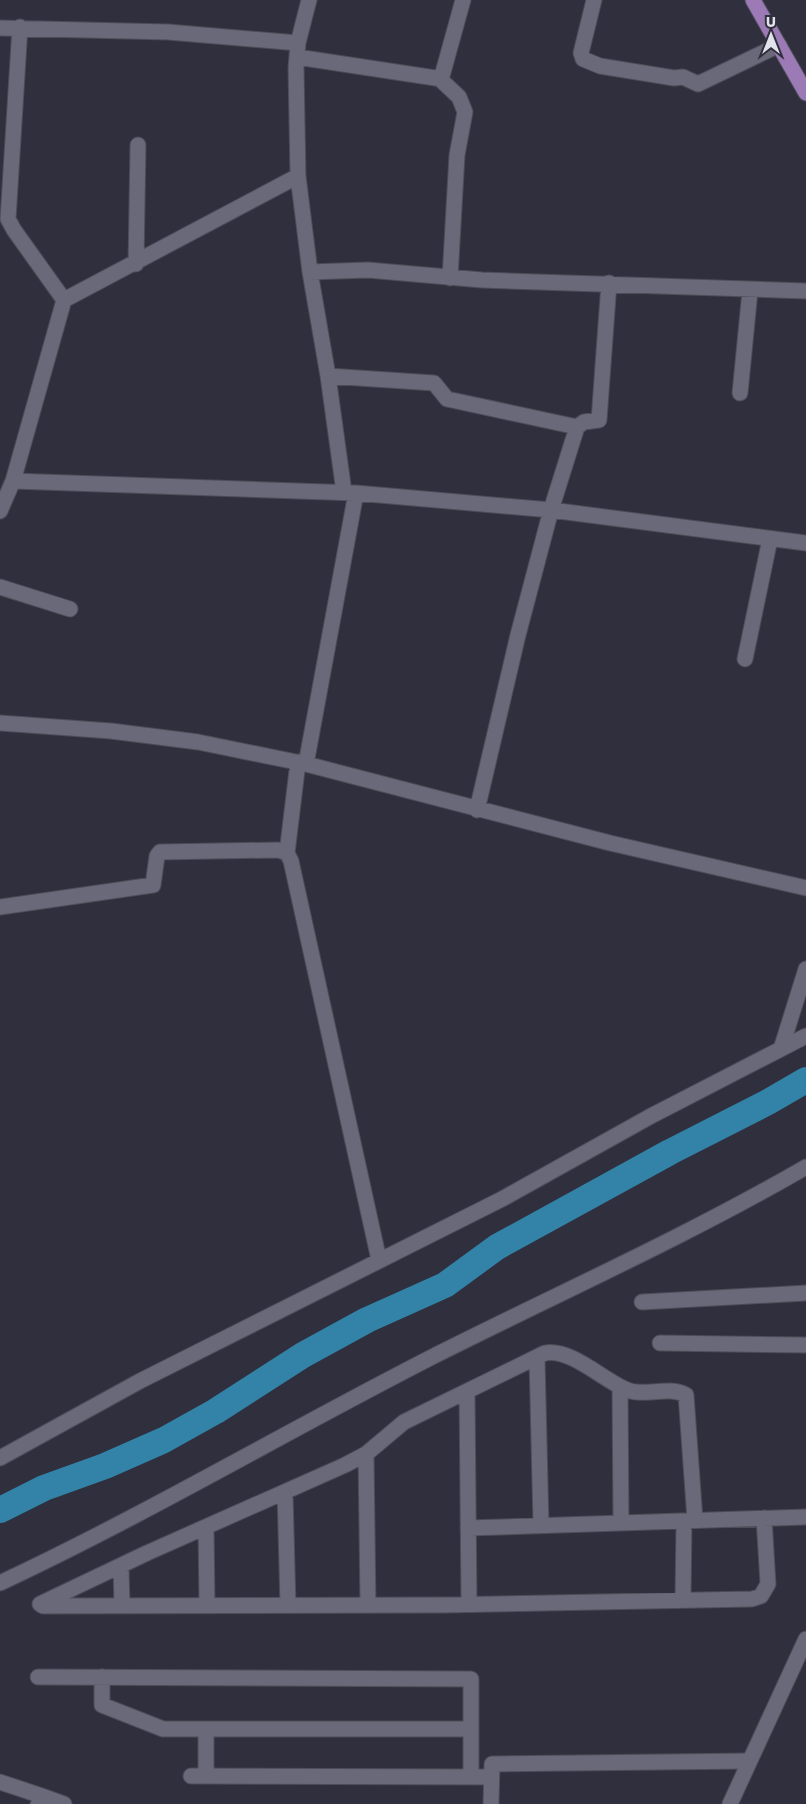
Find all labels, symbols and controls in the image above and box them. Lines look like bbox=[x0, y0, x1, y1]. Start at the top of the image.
north arrow bbox=[746, 10, 796, 60]
text: U bbox=[766, 12, 776, 32]

